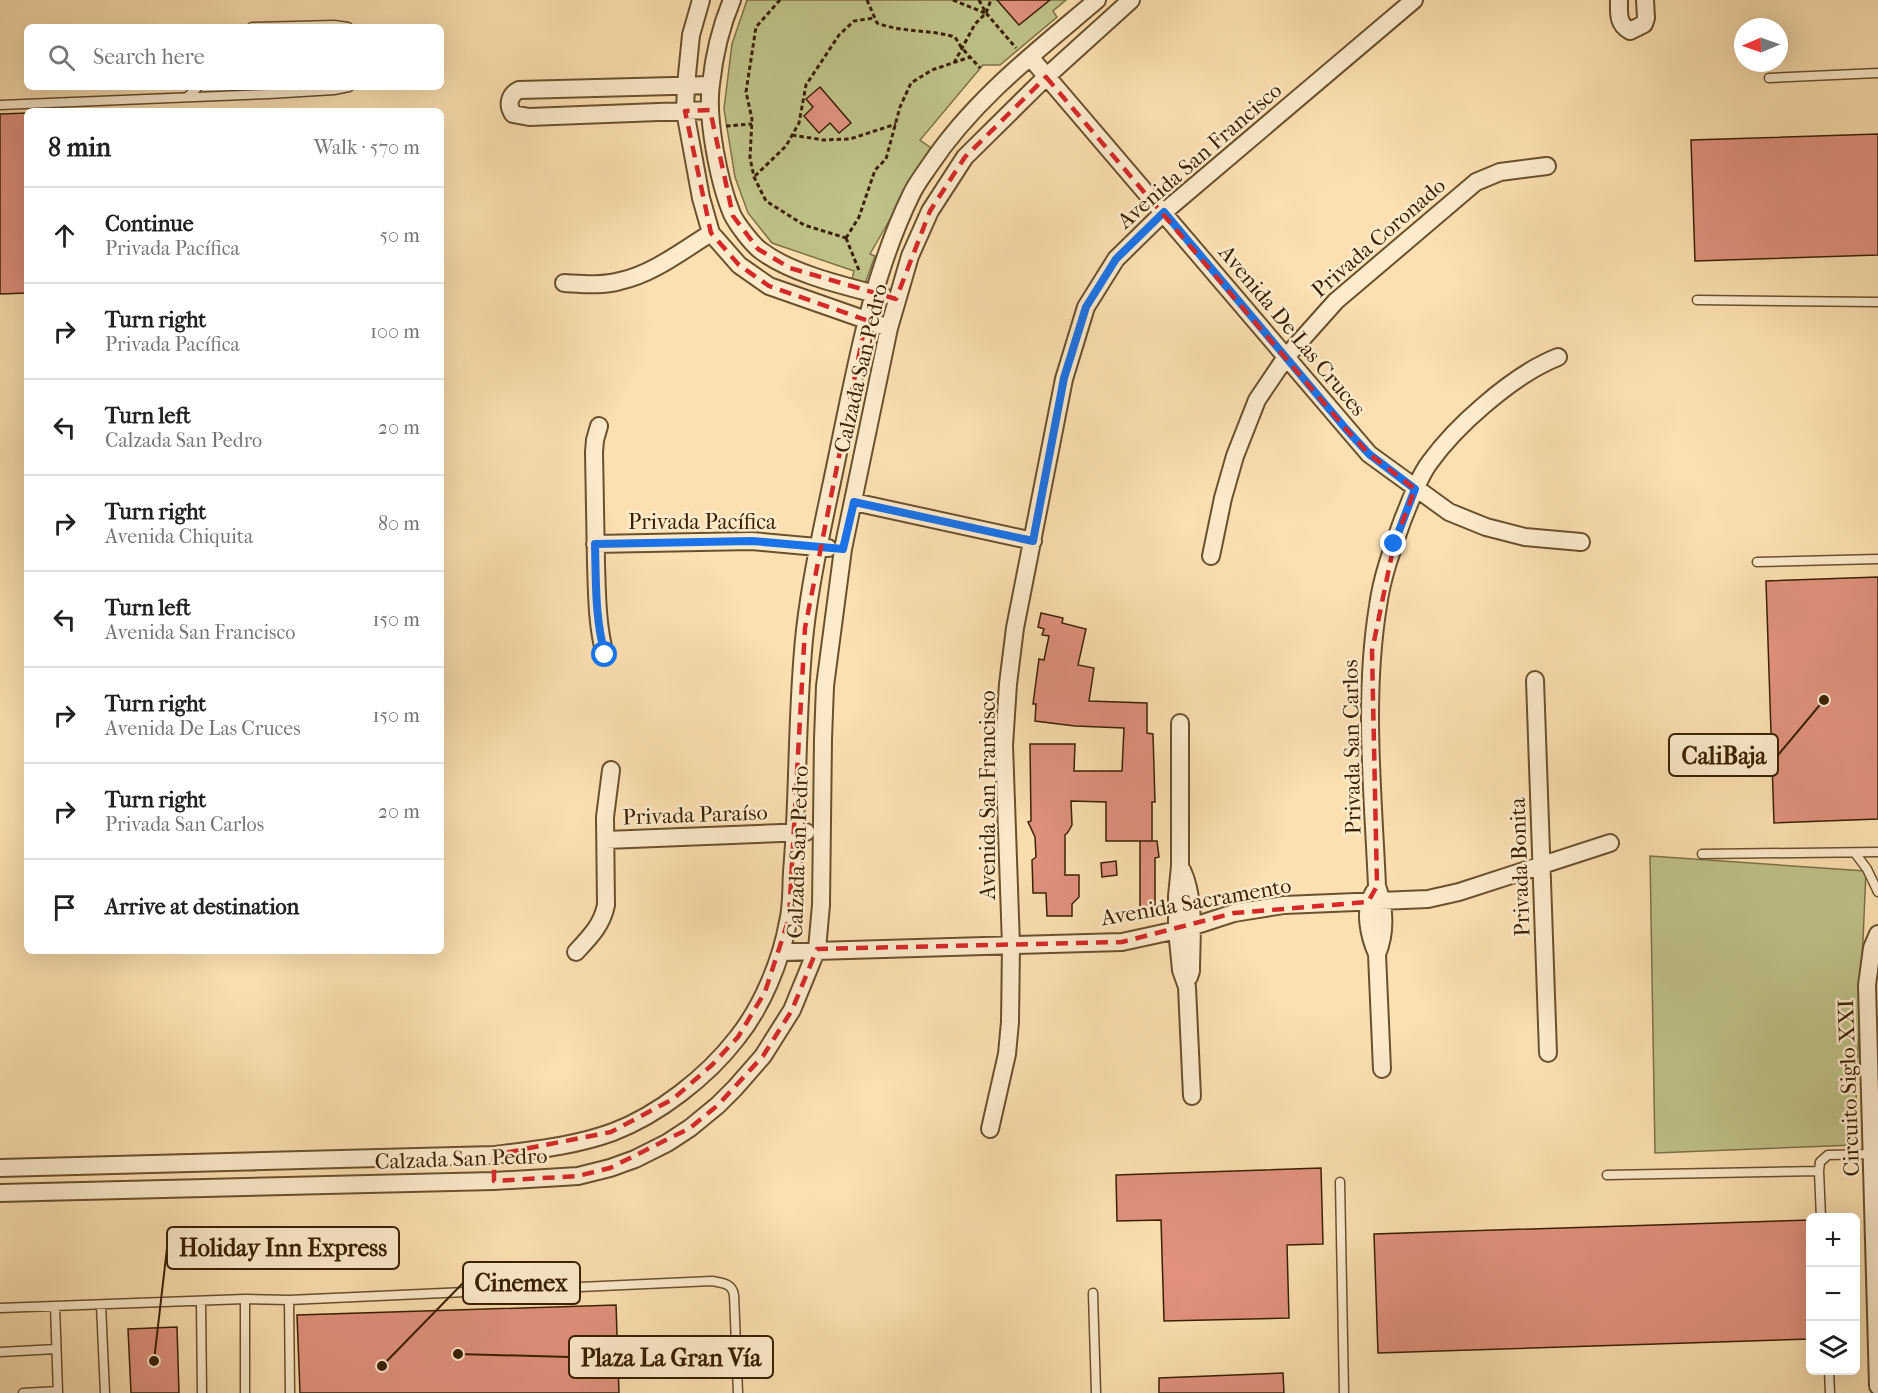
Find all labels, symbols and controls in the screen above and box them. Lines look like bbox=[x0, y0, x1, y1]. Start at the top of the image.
north arrow bbox=[1734, 18, 1788, 72]
search box bbox=[24, 24, 444, 90]
icon: search bbox=[45, 41, 78, 74]
text: Search here bbox=[93, 44, 205, 70]
street label: Avenida San Francisco bbox=[1111, 77, 1287, 235]
text: 8 min bbox=[48, 132, 111, 163]
text: Walk · 570 m bbox=[314, 136, 420, 159]
street label: Privada Coronado bbox=[1306, 173, 1451, 303]
text: Continue bbox=[105, 211, 194, 237]
icon: ahead bbox=[48, 219, 81, 252]
text: 50 m bbox=[379, 224, 420, 247]
text: Privada Pacífica bbox=[105, 237, 240, 260]
street label: Avenida De Las Cruces bbox=[1212, 239, 1371, 421]
street label: Calzada San Pedro bbox=[829, 281, 893, 455]
text: Turn right bbox=[105, 307, 206, 333]
icon: right bbox=[48, 315, 81, 348]
text: 100 m bbox=[370, 320, 420, 343]
text: Privada Pacífica bbox=[105, 333, 240, 356]
text: Turn left bbox=[105, 403, 191, 429]
icon: left bbox=[48, 411, 81, 444]
text: 20 m bbox=[378, 416, 420, 439]
text: Calzada San Pedro bbox=[105, 429, 262, 452]
text: Turn right bbox=[105, 499, 206, 525]
icon: right bbox=[48, 507, 81, 540]
street label: Privada Pacífica bbox=[628, 509, 777, 535]
text: 80 m bbox=[378, 512, 420, 535]
text: Avenida Chiquita bbox=[105, 525, 253, 548]
route end bbox=[1380, 530, 1406, 556]
text: Turn left bbox=[105, 595, 191, 621]
icon: left bbox=[48, 603, 81, 636]
text: 150 m bbox=[372, 608, 420, 631]
text: Avenida San Francisco bbox=[105, 621, 295, 644]
route start bbox=[591, 641, 617, 667]
street label: Privada San Carlos bbox=[1337, 659, 1367, 835]
street label: Avenida San Francisco bbox=[975, 690, 1001, 901]
text: Turn right bbox=[105, 691, 206, 717]
icon: right bbox=[48, 699, 81, 732]
text: 150 m bbox=[372, 704, 420, 727]
text: Avenida De Las Cruces bbox=[105, 717, 301, 740]
callout: CaliBaja bbox=[1669, 734, 1778, 776]
text: CaliBaja bbox=[1682, 742, 1767, 770]
street label: Calzada San Pedro bbox=[782, 765, 814, 939]
text: Turn right bbox=[105, 787, 206, 813]
icon: right bbox=[48, 795, 81, 828]
street label: Privada Bonita bbox=[1505, 796, 1535, 937]
street label: Privada Paraíso bbox=[622, 799, 768, 831]
text: 20 m bbox=[378, 800, 420, 823]
text: Privada San Carlos bbox=[105, 813, 264, 836]
street label: Avenida Sacramento bbox=[1098, 872, 1293, 932]
icon: arrive bbox=[48, 891, 81, 924]
text: Arrive at destination bbox=[105, 894, 299, 920]
street label: Circuito Siglo XXI bbox=[1833, 999, 1865, 1177]
street label: Calzada San Pedro bbox=[374, 1143, 548, 1175]
map controls bbox=[1806, 1213, 1860, 1375]
button: + bbox=[1806, 1213, 1860, 1267]
callout: Holiday Inn Express bbox=[167, 1227, 399, 1269]
text: Holiday Inn Express bbox=[179, 1234, 387, 1262]
callout: Cinemex bbox=[463, 1262, 580, 1304]
button: − bbox=[1806, 1267, 1860, 1321]
text: Cinemex bbox=[475, 1269, 568, 1297]
button: layers bbox=[1806, 1321, 1860, 1375]
callout: Plaza La Gran Vía bbox=[569, 1336, 773, 1378]
text: Plaza La Gran Vía bbox=[581, 1344, 762, 1372]

